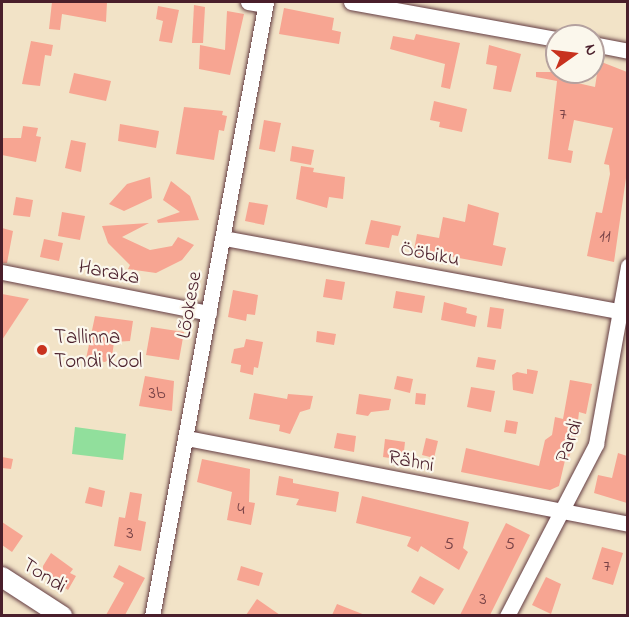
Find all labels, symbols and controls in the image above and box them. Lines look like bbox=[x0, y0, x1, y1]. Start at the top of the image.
north arrow bbox=[545, 24, 605, 84]
text: N bbox=[578, 42, 603, 58]
house number: 7 bbox=[559, 104, 567, 126]
house number: 11 bbox=[599, 226, 611, 248]
street label: Ööbiku bbox=[398, 237, 462, 273]
street label: Haraka bbox=[76, 255, 142, 291]
street label: Lõokese bbox=[172, 269, 208, 341]
place label: Tallinna Tondi Kool bbox=[54, 325, 142, 375]
marker: Tallinna Tondi Kool bbox=[35, 343, 49, 357]
house number: 3b bbox=[149, 383, 165, 405]
street label: Pardi bbox=[551, 416, 589, 466]
street label: Rähni bbox=[386, 445, 436, 479]
house number: 4 bbox=[237, 499, 245, 521]
house number: 3 bbox=[126, 523, 134, 545]
house number: 5 bbox=[444, 534, 454, 556]
house number: 5 bbox=[505, 534, 515, 556]
street label: Tondi bbox=[17, 553, 71, 599]
house number: 7 bbox=[603, 556, 611, 578]
house number: 3 bbox=[479, 589, 487, 611]

